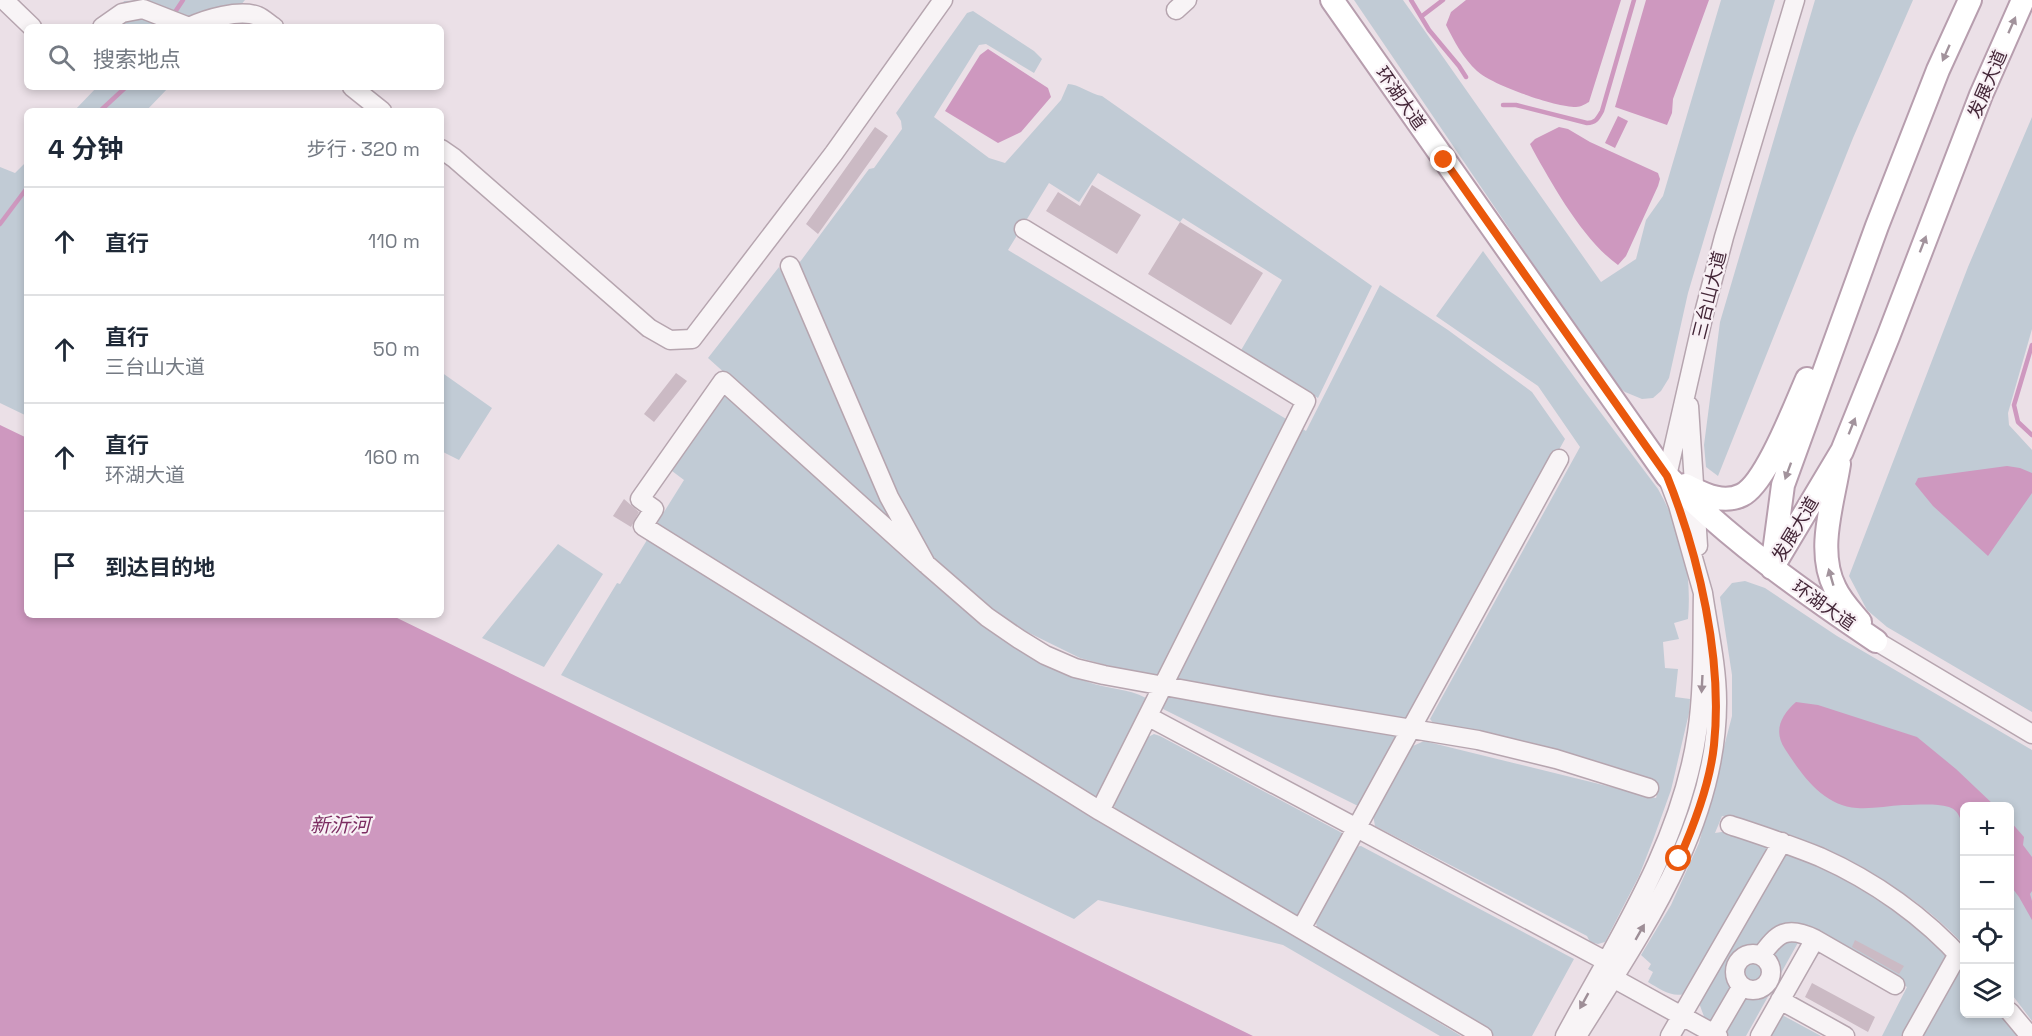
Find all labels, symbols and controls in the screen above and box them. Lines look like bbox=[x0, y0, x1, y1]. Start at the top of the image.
one-way arrow bbox=[2008, 16, 2017, 33]
search box bbox=[24, 24, 444, 90]
icon: search bbox=[45, 41, 78, 74]
text: 搜索地点 bbox=[93, 45, 181, 73]
one-way arrow bbox=[1941, 45, 1951, 63]
street label: 发展大道 bbox=[1962, 46, 2012, 122]
street label: 环湖大道 bbox=[1371, 62, 1431, 134]
text: 4 分钟 bbox=[48, 132, 123, 166]
text: 步行 · 320 m bbox=[307, 136, 420, 162]
route end bbox=[1430, 146, 1456, 172]
icon: ahead bbox=[48, 225, 81, 258]
text: 110 m bbox=[368, 228, 420, 254]
text: 直行 bbox=[105, 229, 149, 257]
one-way arrow bbox=[1919, 235, 1929, 253]
street label: 三台山大道 bbox=[1687, 249, 1731, 341]
text: 直行 bbox=[105, 323, 149, 351]
icon: ahead bbox=[48, 333, 81, 366]
text: 50 m bbox=[373, 336, 420, 362]
text: 三台山大道 bbox=[105, 354, 205, 380]
one-way arrow bbox=[1848, 417, 1857, 435]
text: 直行 bbox=[105, 431, 149, 459]
icon: ahead bbox=[48, 441, 81, 474]
text: 160 m bbox=[364, 444, 420, 470]
text: 环湖大道 bbox=[105, 462, 185, 488]
one-way arrow bbox=[1782, 462, 1792, 480]
street label: 发展大道 bbox=[1767, 492, 1823, 566]
icon: arrive bbox=[48, 549, 81, 582]
text: 到达目的地 bbox=[105, 553, 215, 581]
one-way arrow bbox=[1826, 568, 1835, 586]
street label: 环湖大道 bbox=[1788, 575, 1860, 635]
one-way arrow bbox=[1697, 674, 1706, 693]
map controls bbox=[1960, 802, 2014, 1018]
button: + bbox=[1960, 802, 2014, 856]
water label: 新沂河 bbox=[310, 812, 374, 838]
route start bbox=[1665, 845, 1691, 871]
button: − bbox=[1960, 856, 2014, 910]
button: locate bbox=[1960, 910, 2014, 964]
one-way arrow bbox=[1635, 923, 1645, 940]
button: layers bbox=[1960, 964, 2014, 1018]
one-way arrow bbox=[1579, 993, 1589, 1010]

